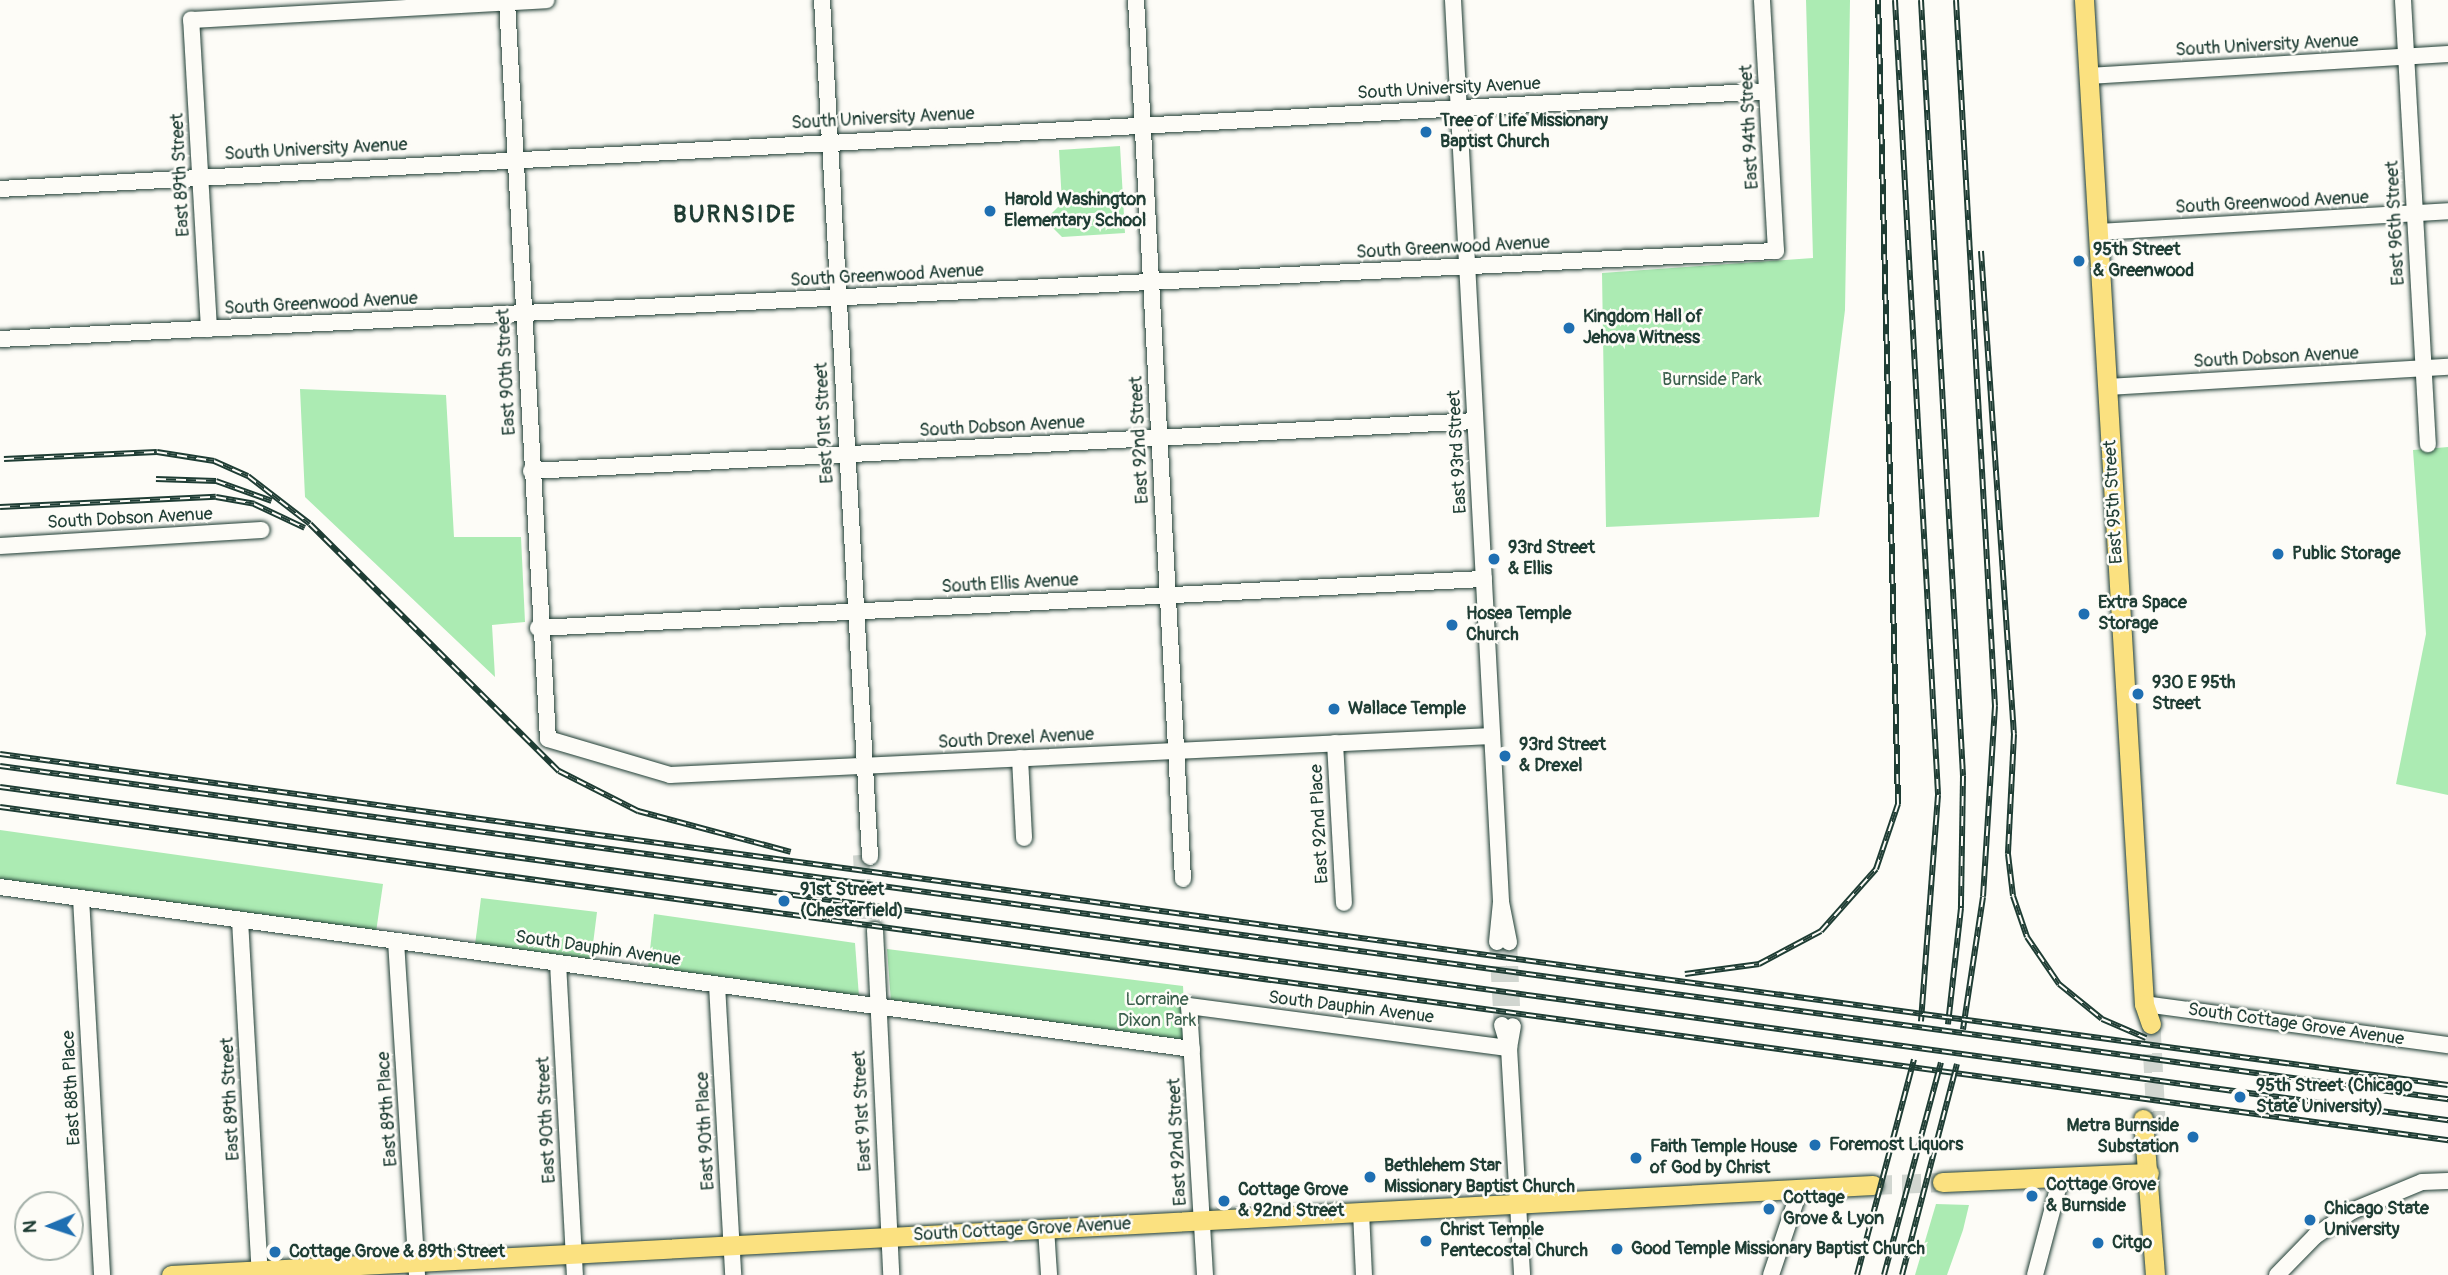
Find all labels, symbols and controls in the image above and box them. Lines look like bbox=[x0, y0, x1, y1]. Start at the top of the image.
street label: South University Avenue bbox=[2175, 30, 2359, 62]
street label: East 94th Street bbox=[1736, 64, 1764, 190]
street label: South University Avenue bbox=[1357, 73, 1541, 105]
street label: South University Avenue bbox=[791, 103, 975, 135]
place label: Tree of Life Missionary Baptist Church bbox=[1440, 111, 1608, 154]
street label: East 89th Street bbox=[167, 113, 195, 237]
marker: Tree of Life Missionary Baptist Church bbox=[1418, 124, 1434, 140]
street label: South University Avenue bbox=[224, 134, 408, 166]
street label: East 96th Street bbox=[2382, 160, 2410, 286]
street label: South Greenwood Avenue bbox=[2175, 187, 2369, 219]
place label: Harold Washington Elementary School bbox=[1004, 190, 1146, 232]
district label: BURNSIDE bbox=[674, 201, 796, 229]
marker: Harold Washington Elementary School bbox=[982, 203, 998, 219]
street label: South Greenwood Avenue bbox=[1356, 232, 1550, 264]
place label: 95th Street & Greenwood bbox=[2093, 240, 2194, 282]
marker: 95th Street & Greenwood bbox=[2071, 253, 2087, 269]
street label: South Greenwood Avenue bbox=[790, 260, 984, 292]
street label: South Greenwood Avenue bbox=[224, 288, 418, 320]
place label: Kingdom Hall of Jehova Witness bbox=[1583, 307, 1703, 350]
street label: East 90th Street bbox=[493, 308, 521, 436]
marker: Kingdom Hall of Jehova Witness bbox=[1561, 320, 1577, 336]
street label: South Dobson Avenue bbox=[2193, 343, 2359, 373]
street label: East 91st Street bbox=[811, 362, 839, 484]
park label: Burnside Park bbox=[1662, 369, 1762, 391]
street label: East 92nd Street bbox=[1126, 376, 1154, 504]
street label: East 93rd Street bbox=[1444, 390, 1472, 514]
street label: South Dobson Avenue bbox=[919, 412, 1085, 442]
street label: East 95th Street bbox=[2100, 439, 2128, 565]
street label: South Dobson Avenue bbox=[47, 504, 213, 534]
place label: 93rd Street & Ellis bbox=[1508, 538, 1595, 580]
place label: Public Storage bbox=[2292, 543, 2401, 565]
marker: Public Storage bbox=[2270, 546, 2286, 562]
marker: 93rd Street & Ellis bbox=[1486, 551, 1502, 567]
street label: South Ellis Avenue bbox=[941, 570, 1079, 598]
place label: Extra Space Storage bbox=[2098, 593, 2187, 636]
place label: Hosea Temple Church bbox=[1466, 604, 1571, 646]
marker: Extra Space Storage bbox=[2076, 606, 2092, 622]
marker: Hosea Temple Church bbox=[1444, 617, 1460, 633]
place label: 930 E 95th Street bbox=[2152, 673, 2236, 716]
marker: 930 E 95th Street bbox=[2130, 686, 2146, 702]
place label: Wallace Temple bbox=[1348, 698, 1466, 720]
marker: Wallace Temple bbox=[1326, 701, 1342, 717]
street label: South Drexel Avenue bbox=[937, 724, 1095, 754]
place label: 93rd Street & Drexel bbox=[1519, 735, 1606, 778]
marker: 93rd Street & Drexel bbox=[1497, 748, 1513, 764]
street label: East 92nd Place bbox=[1306, 764, 1334, 884]
place label: 91st Street (Chesterfield) bbox=[800, 880, 904, 922]
marker: 91st Street (Chesterfield) bbox=[774, 891, 794, 911]
street label: South Dauphin Avenue bbox=[514, 927, 682, 971]
street label: South Dauphin Avenue bbox=[1267, 987, 1435, 1029]
park label: Lorraine Dixon Park bbox=[1118, 990, 1196, 1032]
street label: South Cottage Grove Avenue bbox=[2186, 999, 2406, 1051]
street label: East 88th Place bbox=[58, 1030, 86, 1146]
street label: East 89th Street bbox=[217, 1037, 245, 1161]
street label: East 91st Street bbox=[849, 1050, 877, 1172]
street label: East 89th Place bbox=[373, 1051, 403, 1167]
street label: East 90th Street bbox=[533, 1056, 561, 1184]
street label: East 90th Place bbox=[692, 1071, 720, 1191]
place label: 95th Street (Chicago State University) bbox=[2256, 1076, 2413, 1118]
street label: East 92nd Street bbox=[1164, 1078, 1192, 1206]
marker: 95th Street (Chicago State University) bbox=[2230, 1087, 2250, 1107]
place label: Metra Burnside Substation bbox=[2067, 1116, 2179, 1158]
marker: Metra Burnside Substation bbox=[2185, 1129, 2201, 1145]
place label: Foremost Liquors bbox=[1829, 1134, 1963, 1156]
place label: Faith Temple House of God by Christ bbox=[1650, 1137, 1797, 1180]
marker: Foremost Liquors bbox=[1807, 1137, 1823, 1153]
marker: Faith Temple House of God by Christ bbox=[1628, 1150, 1644, 1166]
place label: Bethlehem Star Missionary Baptist Church bbox=[1384, 1156, 1575, 1198]
marker: Bethlehem Star Missionary Baptist Church bbox=[1362, 1169, 1378, 1185]
place label: Cottage Grove & Burnside bbox=[2046, 1175, 2156, 1218]
place label: Cottage Grove & 92nd Street bbox=[1238, 1180, 1348, 1222]
place label: Cottage Grove & Lyon bbox=[1783, 1188, 1884, 1230]
marker: Cottage Grove & Burnside bbox=[2024, 1188, 2040, 1204]
north arrow bbox=[14, 1191, 84, 1261]
marker: Cottage Grove & 92nd Street bbox=[1216, 1193, 1232, 1209]
place label: Chicago State University bbox=[2324, 1199, 2429, 1242]
marker: Cottage Grove & Lyon bbox=[1761, 1201, 1777, 1217]
marker: Chicago State University bbox=[2302, 1212, 2318, 1228]
street label: South Cottage Grove Avenue bbox=[912, 1214, 1132, 1246]
text: N bbox=[18, 1220, 42, 1234]
place label: Christ Temple Pentecostal Church bbox=[1440, 1220, 1588, 1262]
place label: Citgo bbox=[2112, 1232, 2152, 1254]
marker: Christ Temple Pentecostal Church bbox=[1418, 1233, 1434, 1249]
marker: Citgo bbox=[2090, 1235, 2106, 1251]
place label: Good Temple Missionary Baptist Church bbox=[1631, 1238, 1925, 1260]
place label: Cottage Grove & 89th Street bbox=[289, 1241, 505, 1263]
marker: Good Temple Missionary Baptist Church bbox=[1609, 1241, 1625, 1257]
marker: Cottage Grove & 89th Street bbox=[267, 1244, 283, 1260]

